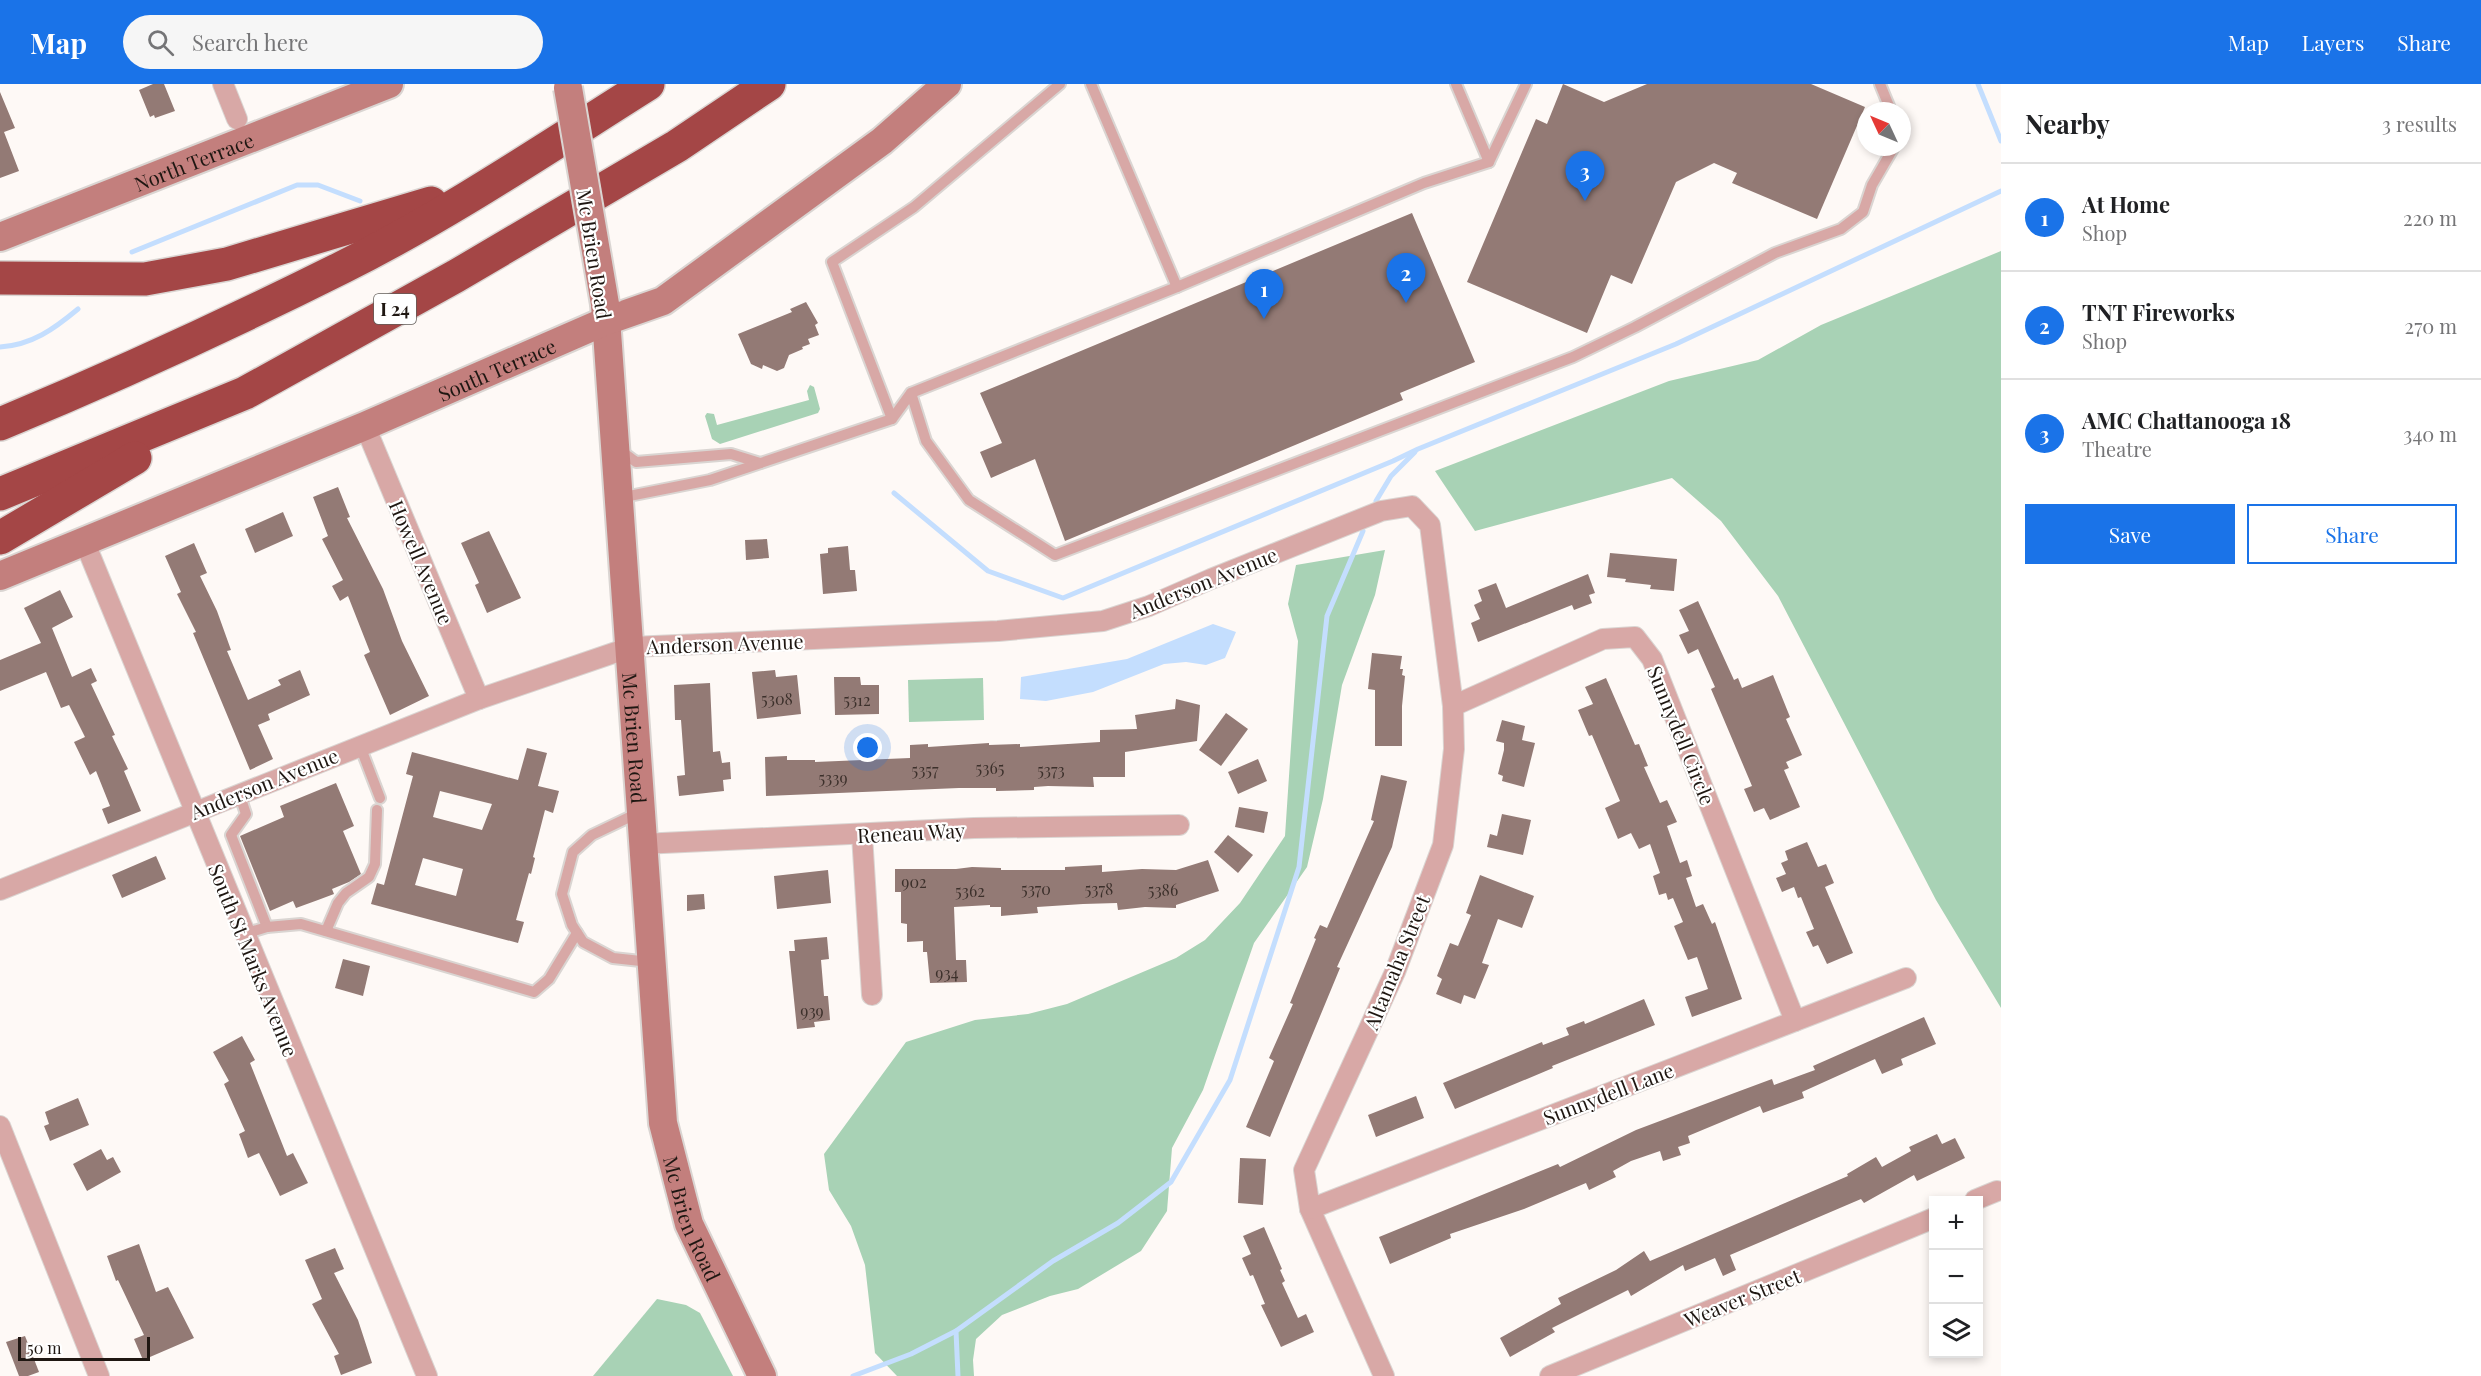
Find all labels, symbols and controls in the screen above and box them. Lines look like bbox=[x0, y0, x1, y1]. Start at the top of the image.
search box bbox=[123, 15, 543, 69]
text: Map bbox=[30, 24, 87, 61]
icon: search bbox=[144, 26, 177, 59]
text: Search here bbox=[192, 27, 308, 57]
text: Map bbox=[2228, 28, 2269, 56]
text: Layers bbox=[2302, 28, 2364, 56]
text: Share bbox=[2397, 28, 2451, 56]
north arrow bbox=[1857, 102, 1911, 156]
text: Nearby bbox=[2025, 106, 2110, 141]
text: 3 results bbox=[2382, 110, 2457, 137]
street label: North Terrace bbox=[130, 125, 257, 197]
pin: 3 bbox=[1566, 152, 1604, 201]
street label: Mc Brien Road bbox=[571, 187, 619, 321]
text: At Home bbox=[2082, 189, 2170, 219]
text: 1 bbox=[2041, 204, 2048, 231]
text: 220 m bbox=[2403, 204, 2457, 231]
text: Shop bbox=[2082, 219, 2127, 246]
pin: 2 bbox=[1386, 254, 1426, 303]
pin: 1 bbox=[1244, 270, 1284, 319]
road number: I 24 bbox=[374, 294, 416, 324]
text: TNT Fireworks bbox=[2082, 297, 2235, 327]
text: 2 bbox=[2039, 312, 2050, 339]
text: 270 m bbox=[2405, 312, 2457, 339]
text: Shop bbox=[2082, 327, 2127, 354]
street label: South Terrace bbox=[433, 331, 560, 406]
text: AMC Chattanooga 18 bbox=[2082, 405, 2291, 435]
text: 3 bbox=[2040, 420, 2049, 447]
text: 340 m bbox=[2403, 420, 2457, 447]
text: Theatre bbox=[2082, 435, 2152, 462]
street label: Howell Avenue bbox=[384, 496, 460, 628]
button: Save bbox=[2025, 504, 2235, 564]
button: Share bbox=[2247, 504, 2457, 564]
street label: Anderson Avenue bbox=[1124, 540, 1281, 624]
street label: Anderson Avenue bbox=[645, 627, 804, 659]
street label: Sunnydell Circle bbox=[1642, 661, 1722, 809]
street label: Mc Brien Road bbox=[618, 671, 654, 805]
house number: 5308 bbox=[761, 688, 793, 709]
house number: 5312 bbox=[843, 689, 871, 710]
your location bbox=[853, 733, 882, 762]
street label: Anderson Avenue bbox=[185, 741, 342, 825]
house number: 5365 bbox=[976, 757, 1004, 778]
house number: 5357 bbox=[912, 759, 939, 780]
house number: 5373 bbox=[1037, 759, 1065, 780]
house number: 5339 bbox=[818, 767, 848, 788]
street label: Reneau Way bbox=[856, 816, 966, 848]
street label: South St Marks Avenue bbox=[203, 860, 305, 1060]
house number: 902 bbox=[901, 871, 927, 892]
house number: 5370 bbox=[1021, 878, 1051, 899]
house number: 5378 bbox=[1085, 878, 1113, 899]
house number: 5386 bbox=[1148, 879, 1178, 900]
house number: 5362 bbox=[955, 880, 985, 901]
street label: Altamaha Street bbox=[1356, 890, 1436, 1034]
house number: 934 bbox=[935, 962, 959, 983]
house number: 939 bbox=[800, 1000, 824, 1021]
street label: Sunnydell Lane bbox=[1539, 1056, 1677, 1130]
street label: Mc Brien Road bbox=[658, 1153, 728, 1286]
map controls bbox=[1929, 1196, 1983, 1358]
button: + bbox=[1929, 1196, 1983, 1250]
button: − bbox=[1929, 1250, 1983, 1304]
street label: Weaver Street bbox=[1679, 1261, 1805, 1333]
button: layers bbox=[1929, 1304, 1983, 1358]
scale bar bbox=[18, 1334, 150, 1362]
text: 50 m bbox=[27, 1337, 61, 1358]

